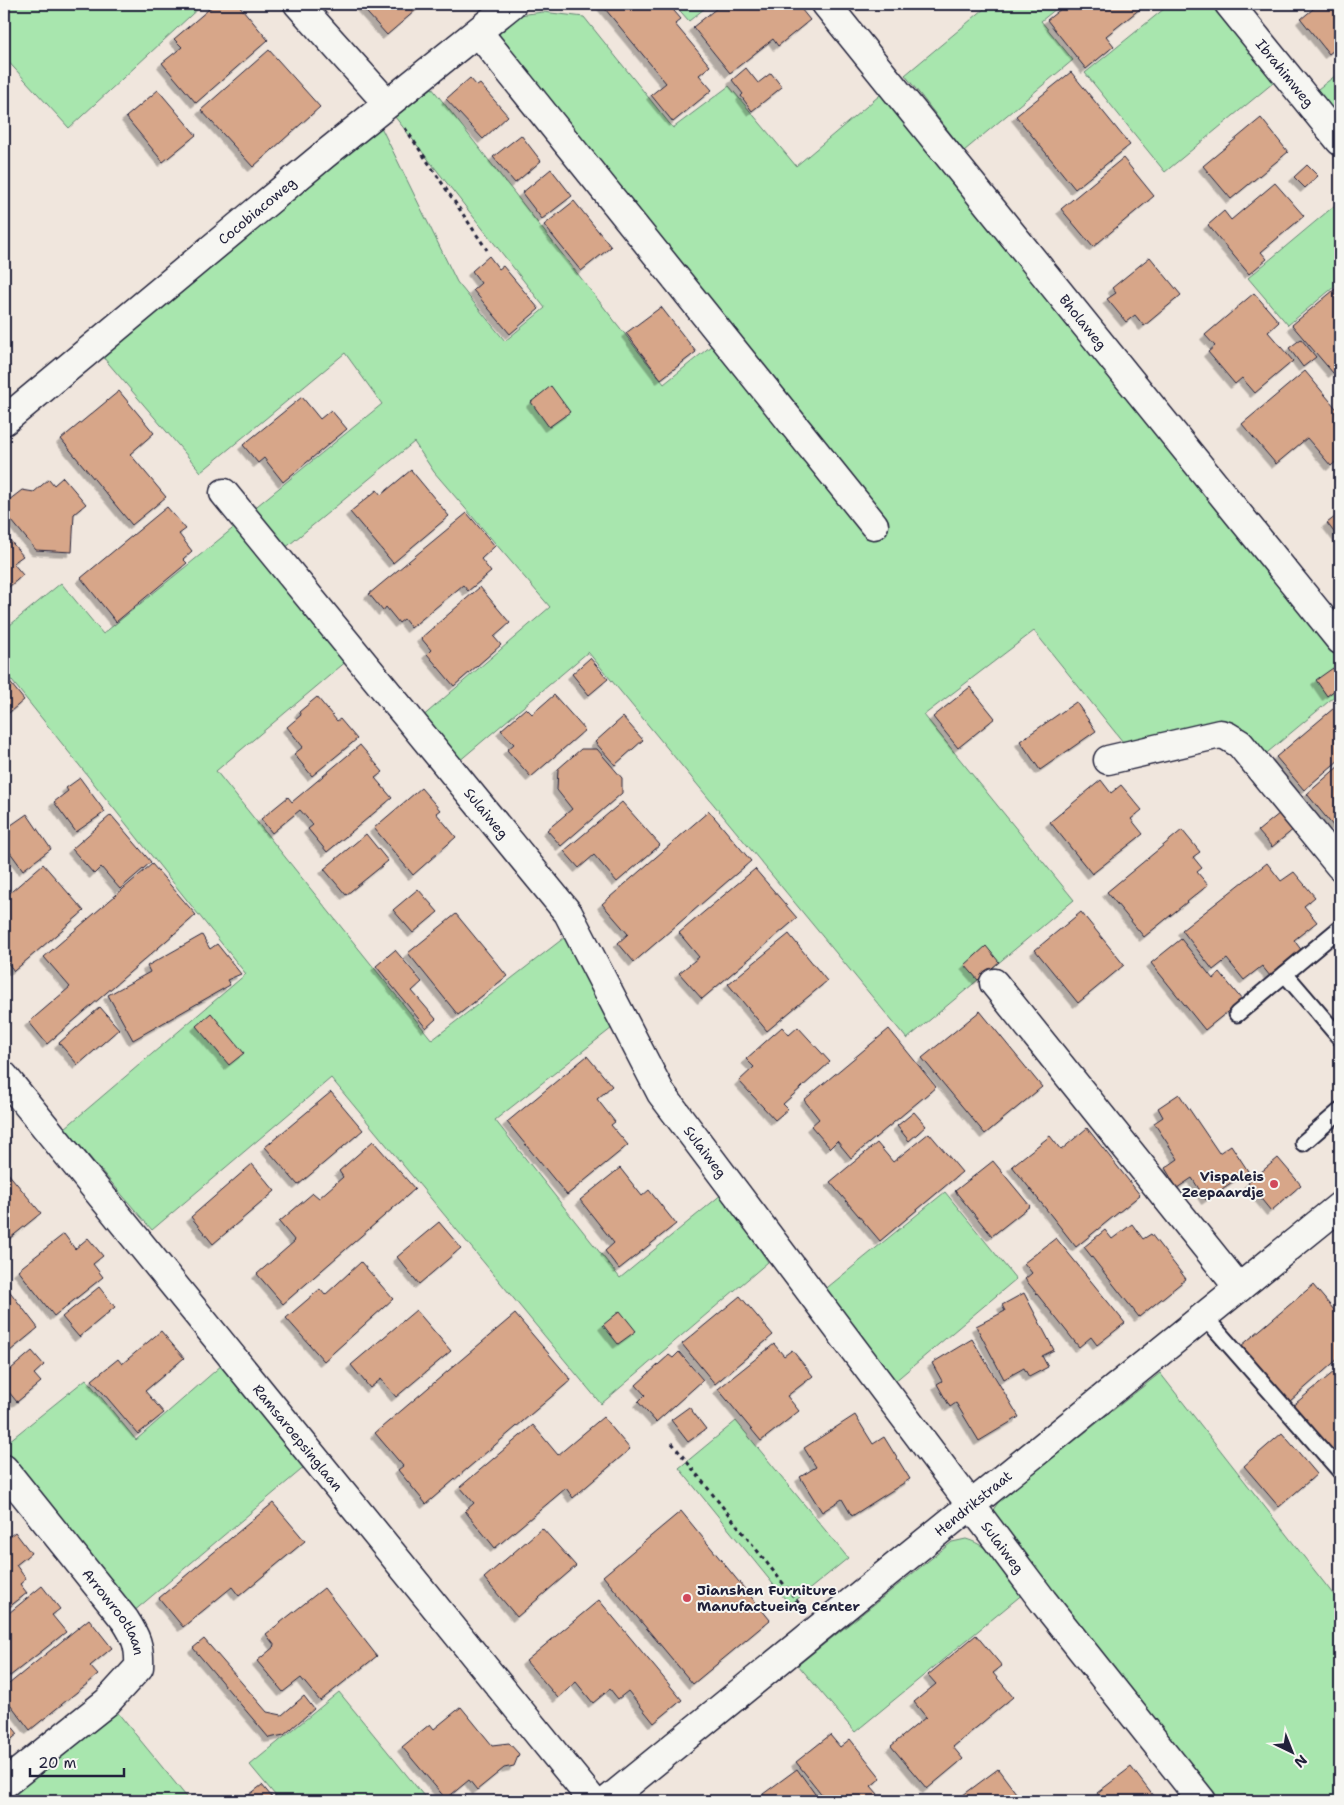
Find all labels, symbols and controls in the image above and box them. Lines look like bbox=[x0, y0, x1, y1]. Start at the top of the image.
street label: Ibrahimweg bbox=[1252, 35, 1318, 111]
street label: Cocobiacoweg bbox=[214, 173, 300, 248]
street label: Bholaweg bbox=[1055, 291, 1111, 353]
street label: Sulaiweg bbox=[460, 784, 513, 842]
street label: Sulaiweg bbox=[680, 1122, 731, 1181]
place label: Vispaleis Zeepaardje bbox=[1182, 1167, 1264, 1201]
marker: Vispaleis Zeepaardje bbox=[1268, 1178, 1280, 1190]
street label: Ramsaroepsinglaan bbox=[249, 1380, 347, 1495]
street label: Hendrikstraat bbox=[931, 1466, 1016, 1540]
street label: Sulaiweg bbox=[977, 1518, 1028, 1577]
street label: Arrowrootlaan bbox=[78, 1565, 148, 1657]
place label: Jianshen Furniture Manufactueing Center bbox=[697, 1581, 860, 1615]
marker: Jianshen Furniture Manufactueing Center bbox=[681, 1592, 693, 1604]
north arrow bbox=[1266, 1728, 1316, 1778]
scale bar bbox=[30, 1745, 124, 1777]
text: N bbox=[1291, 1751, 1311, 1772]
text: 20 m bbox=[38, 1753, 77, 1773]

